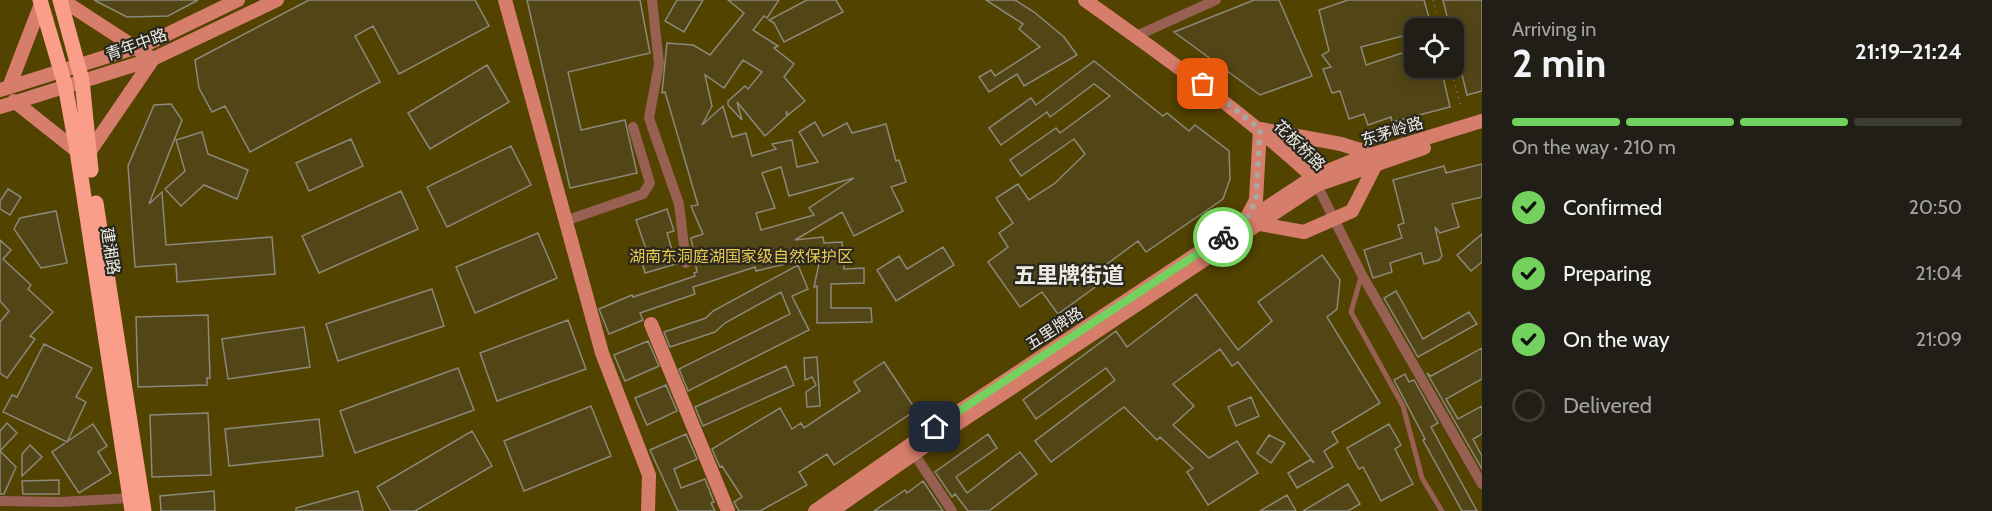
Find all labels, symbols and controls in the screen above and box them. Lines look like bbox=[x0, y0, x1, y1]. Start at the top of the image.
text: Arriving in bbox=[1512, 17, 1596, 41]
map controls bbox=[1404, 18, 1464, 78]
button: locate bbox=[1404, 18, 1464, 78]
street label: 青年中路 bbox=[103, 25, 169, 64]
text: 21:19–21:24 bbox=[1855, 38, 1962, 65]
text: 2 min bbox=[1512, 39, 1606, 87]
pin bbox=[1177, 58, 1228, 109]
icon: bag bbox=[1186, 67, 1219, 100]
street label: 东茅岭路 bbox=[1359, 113, 1426, 150]
street label: 花板桥路 bbox=[1270, 116, 1329, 174]
text: On the way · 210 m bbox=[1512, 135, 1676, 159]
icon: check bbox=[1512, 191, 1545, 224]
text: Confirmed bbox=[1563, 194, 1662, 221]
text: 20:50 bbox=[1909, 195, 1962, 219]
courier bbox=[1193, 207, 1253, 267]
icon: bike bbox=[1207, 221, 1240, 254]
street label: 建湘路 bbox=[97, 226, 124, 276]
park label: 湖南东洞庭湖国家级自然保护区 bbox=[629, 247, 853, 266]
icon: check bbox=[1512, 257, 1545, 290]
text: Preparing bbox=[1563, 260, 1651, 287]
text: 21:04 bbox=[1915, 261, 1962, 285]
district label: 五里牌街道 bbox=[1014, 262, 1124, 289]
street label: 五里牌路 bbox=[1022, 303, 1086, 354]
icon: check bbox=[1512, 323, 1545, 356]
text: On the way bbox=[1563, 326, 1670, 353]
text: 21:09 bbox=[1916, 327, 1962, 351]
text: Delivered bbox=[1563, 392, 1652, 419]
pin bbox=[909, 401, 960, 452]
icon: home bbox=[918, 410, 951, 443]

